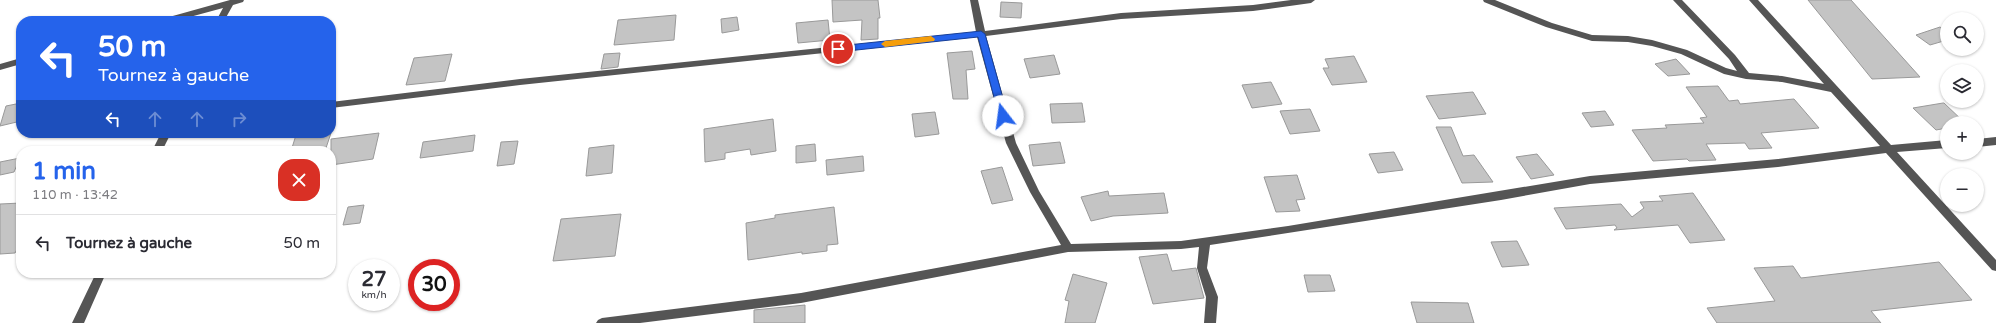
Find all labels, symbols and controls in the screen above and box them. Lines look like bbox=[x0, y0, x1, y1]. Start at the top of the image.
map controls bbox=[1940, 12, 1984, 212]
button: search bbox=[1940, 12, 1984, 56]
text: 50 m bbox=[98, 30, 166, 64]
icon: left bbox=[32, 32, 84, 84]
pin bbox=[821, 32, 855, 66]
icon: arrive bbox=[827, 38, 849, 60]
text: Tournez à gauche bbox=[98, 64, 249, 86]
button: layers bbox=[1940, 64, 1984, 108]
position arrow bbox=[982, 95, 1024, 137]
icon: left bbox=[102, 108, 124, 130]
icon: ahead bbox=[144, 108, 166, 130]
icon: ahead bbox=[186, 108, 208, 130]
icon: right bbox=[228, 108, 250, 130]
button: + bbox=[1940, 116, 1984, 160]
text: 1 min bbox=[32, 157, 96, 186]
button: close bbox=[278, 159, 320, 201]
button: − bbox=[1940, 168, 1984, 212]
text: 110 m · 13:42 bbox=[32, 187, 118, 203]
icon: left bbox=[32, 232, 54, 254]
text: Tournez à gauche bbox=[66, 234, 192, 252]
text: 50 m bbox=[283, 234, 320, 252]
speed limit sign: 30 bbox=[408, 259, 460, 311]
text: 27 bbox=[361, 268, 387, 292]
text: km/h bbox=[361, 289, 387, 301]

